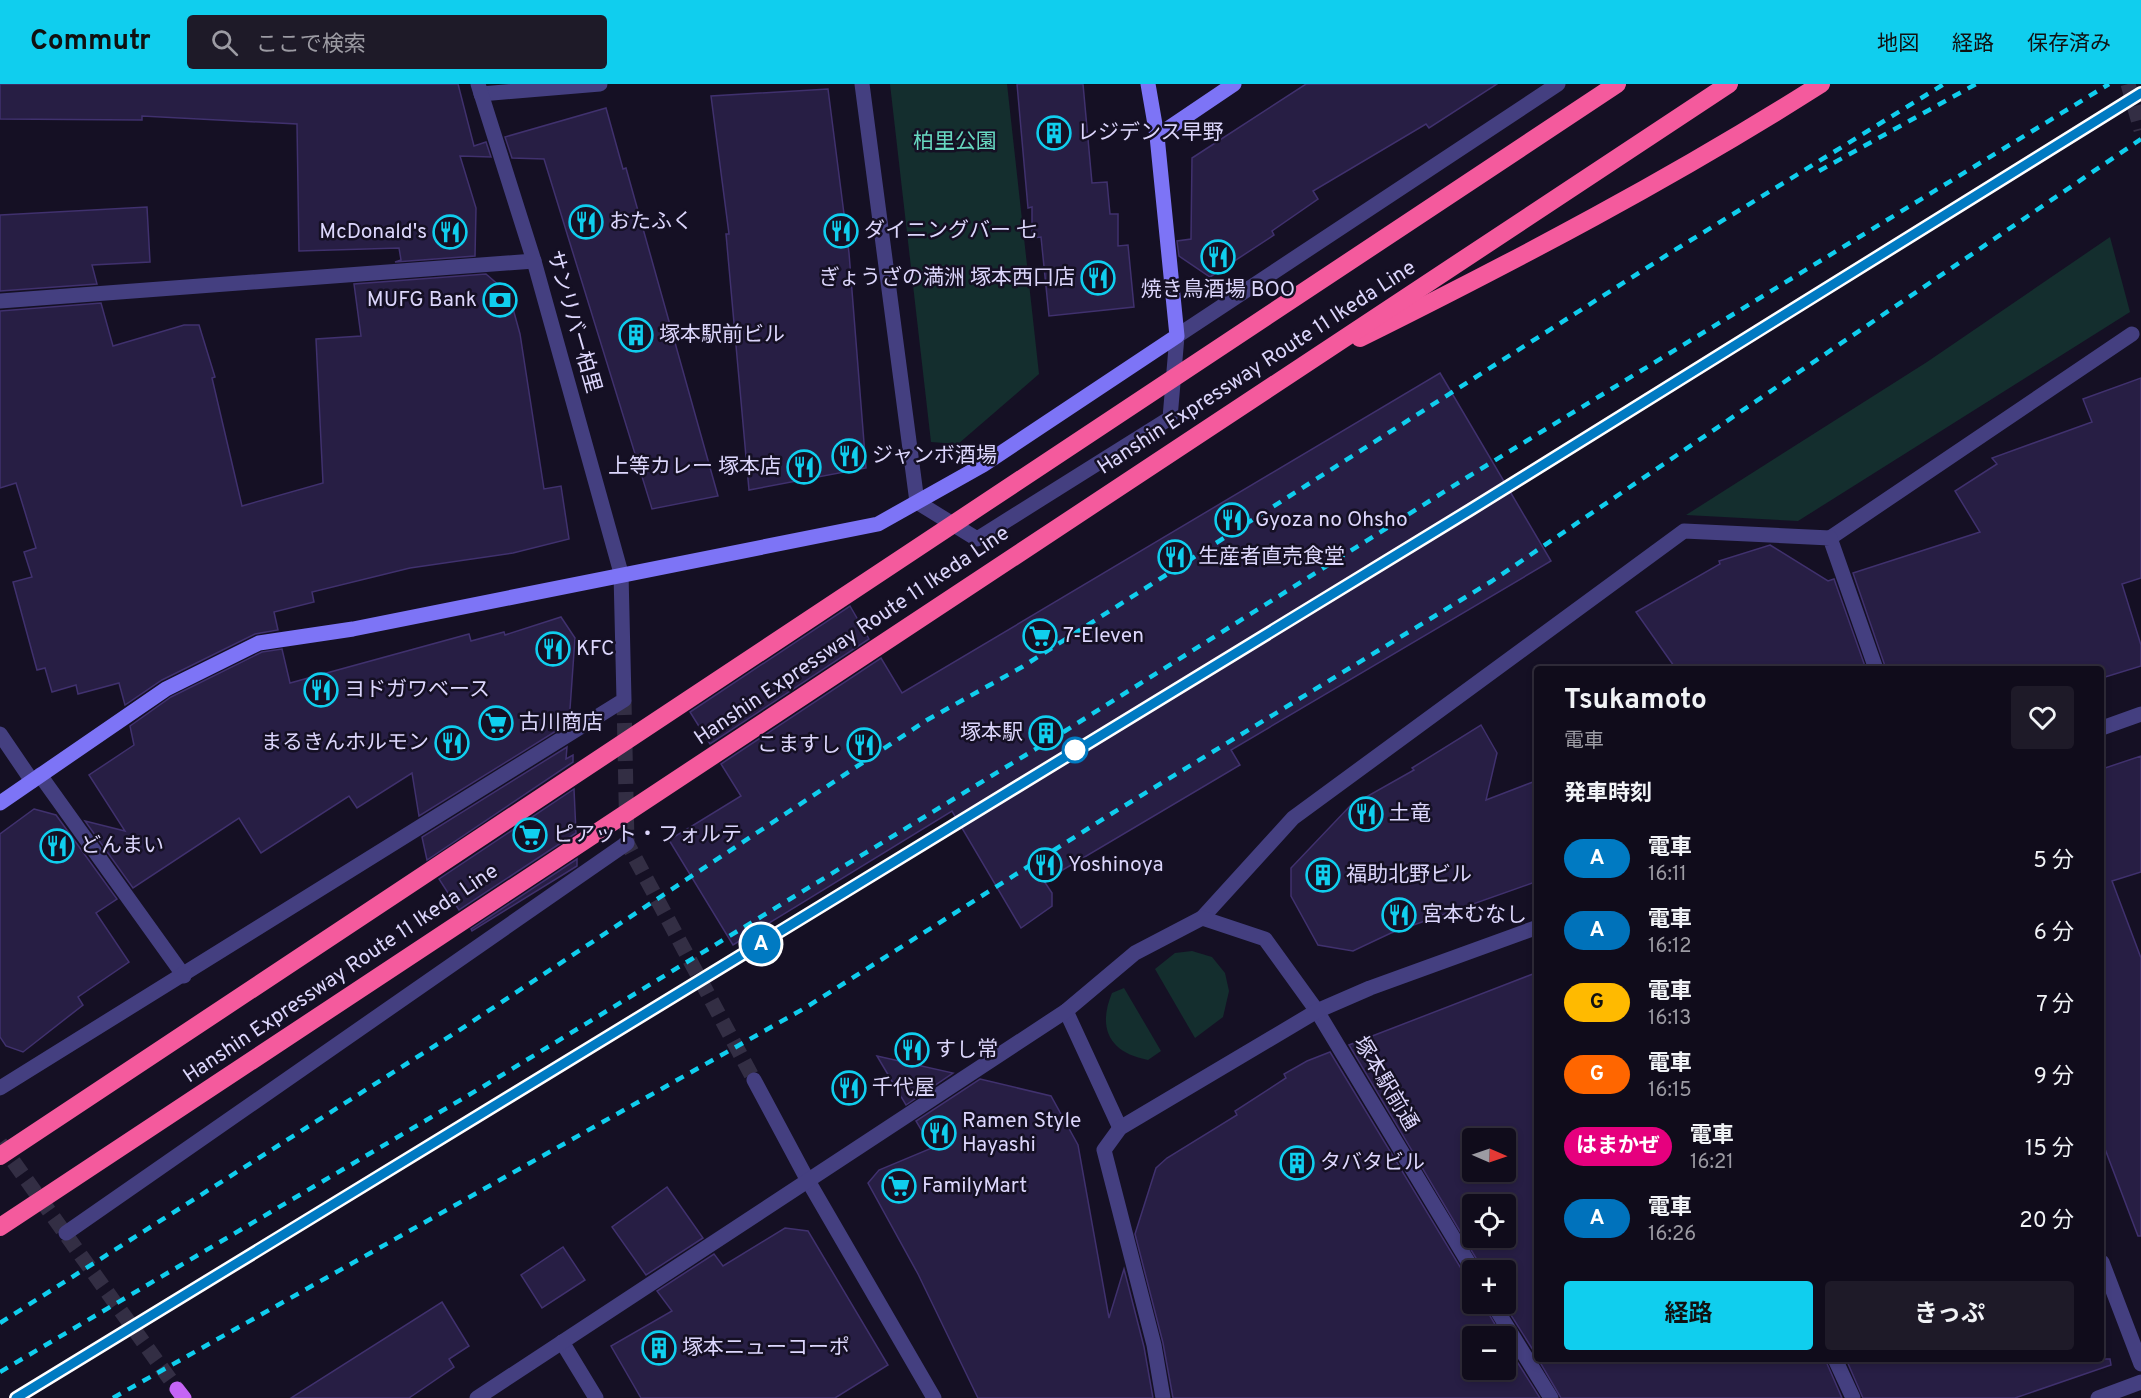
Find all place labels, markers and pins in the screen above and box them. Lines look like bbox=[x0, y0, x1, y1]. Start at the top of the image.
building icon: レジデンス早野 bbox=[1036, 115, 1072, 151]
place label: レジデンス早野 bbox=[1077, 120, 1224, 147]
restaurant icon: おたふく bbox=[568, 204, 604, 240]
place label: おたふく bbox=[609, 209, 693, 236]
restaurant icon: ダイニングバー 七 bbox=[823, 213, 859, 249]
restaurant icon: McDonald's bbox=[432, 214, 468, 250]
place label: ダイニングバー 七 bbox=[864, 218, 1037, 245]
place label: McDonald's bbox=[319, 219, 427, 246]
restaurant icon: 焼き鳥酒場 BOO bbox=[1200, 239, 1236, 275]
restaurant icon: ぎょうざの満洲 塚本西口店 bbox=[1080, 260, 1116, 296]
place label: ぎょうざの満洲 塚本西口店 bbox=[819, 265, 1075, 292]
place label: 焼き鳥酒場 BOO bbox=[1141, 277, 1295, 304]
bank icon: MUFG Bank bbox=[482, 282, 518, 318]
place label: MUFG Bank bbox=[367, 287, 477, 314]
building icon: 塚本駅前ビル bbox=[618, 317, 654, 353]
place label: 塚本駅前ビル bbox=[659, 322, 785, 349]
restaurant icon: ジャンボ酒場 bbox=[831, 438, 867, 474]
place label: ジャンボ酒場 bbox=[872, 443, 997, 470]
restaurant icon: 上等カレー 塚本店 bbox=[786, 449, 822, 485]
place label: 上等カレー 塚本店 bbox=[608, 454, 781, 481]
restaurant icon: Gyoza no Ohsho bbox=[1214, 502, 1250, 538]
place label: Gyoza no Ohsho bbox=[1255, 507, 1408, 534]
restaurant icon: 生産者直売食堂 bbox=[1157, 539, 1193, 575]
place label: 生産者直売食堂 bbox=[1198, 544, 1345, 571]
supermarket icon: 7-Eleven bbox=[1022, 618, 1058, 654]
place label: 7-Eleven bbox=[1063, 623, 1144, 650]
restaurant icon: KFC bbox=[535, 631, 571, 667]
place label: KFC bbox=[576, 636, 615, 663]
restaurant icon: ヨドガワベース bbox=[303, 672, 339, 708]
place label: ヨドガワベース bbox=[344, 677, 490, 704]
supermarket icon: 古川商店 bbox=[478, 705, 514, 741]
place label: 古川商店 bbox=[519, 710, 603, 737]
building icon: 塚本駅 bbox=[1028, 715, 1064, 751]
place label: 塚本駅 bbox=[960, 720, 1023, 747]
restaurant icon: まるきんホルモン bbox=[434, 725, 470, 761]
restaurant icon: こますし bbox=[846, 727, 882, 763]
place label: まるきんホルモン bbox=[261, 730, 429, 757]
place label: こますし bbox=[757, 732, 841, 759]
unlabelled marker bbox=[1062, 737, 1088, 763]
restaurant icon: 土竜 bbox=[1348, 796, 1384, 832]
place label: 土竜 bbox=[1389, 801, 1431, 828]
supermarket icon: ピアット・フォルテ bbox=[512, 817, 548, 853]
place label: ピアット・フォルテ bbox=[553, 822, 742, 849]
restaurant icon: どんまい bbox=[39, 828, 75, 864]
place label: どんまい bbox=[80, 833, 164, 860]
restaurant icon: Yoshinoya bbox=[1027, 847, 1063, 883]
place label: Yoshinoya bbox=[1068, 852, 1163, 879]
building icon: 福助北野ビル bbox=[1305, 857, 1341, 893]
place label: 福助北野ビル bbox=[1346, 862, 1472, 889]
restaurant icon: 宮本むなし bbox=[1381, 897, 1417, 933]
place label: 宮本むなし bbox=[1422, 902, 1527, 929]
restaurant icon: すし常 bbox=[894, 1032, 930, 1068]
place label: すし常 bbox=[935, 1037, 998, 1064]
restaurant icon: 千代屋 bbox=[831, 1070, 867, 1106]
place label: 千代屋 bbox=[872, 1075, 935, 1102]
place label: Ramen Style Hayashi bbox=[962, 1108, 1081, 1159]
restaurant icon: Ramen Style Hayashi bbox=[921, 1115, 957, 1151]
building icon: タバタビル bbox=[1279, 1145, 1315, 1181]
place label: タバタビル bbox=[1320, 1150, 1425, 1177]
supermarket icon: FamilyMart bbox=[881, 1168, 917, 1204]
place label: FamilyMart bbox=[922, 1173, 1027, 1200]
building icon: 塚本ニューコーポ bbox=[641, 1330, 677, 1366]
place label: 塚本ニューコーポ bbox=[682, 1335, 850, 1362]

